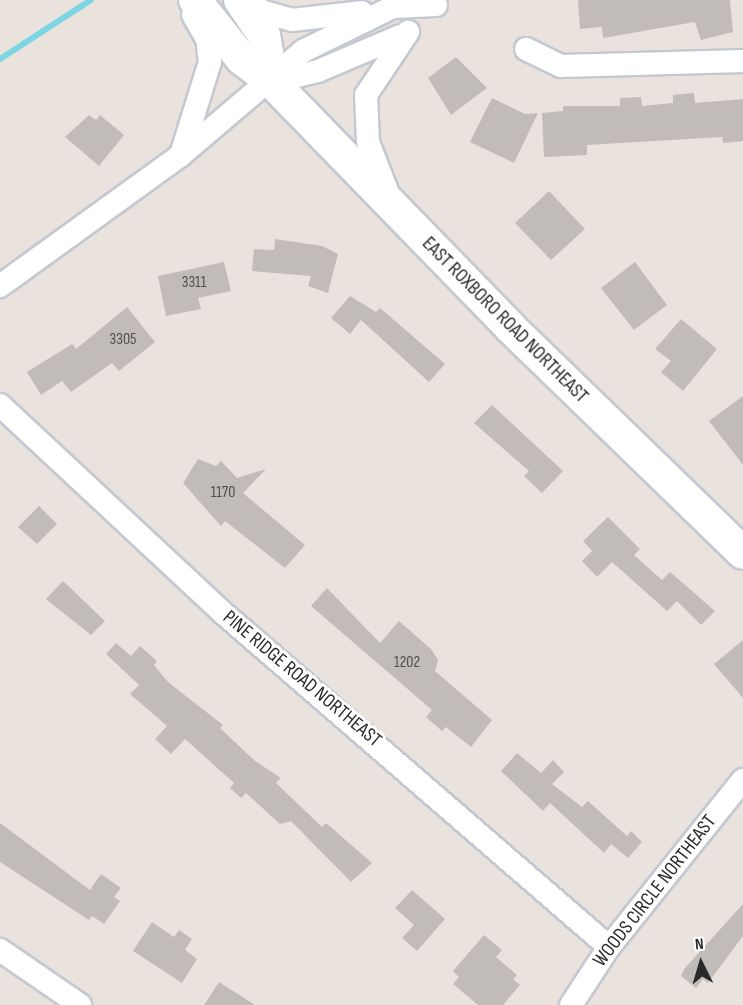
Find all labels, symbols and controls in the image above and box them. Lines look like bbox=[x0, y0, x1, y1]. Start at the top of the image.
street label: EAST ROXBORO ROAD NORTHEAST bbox=[417, 232, 593, 408]
house number: 3311 bbox=[182, 273, 206, 293]
house number: 3305 bbox=[110, 330, 136, 350]
house number: 1170 bbox=[211, 483, 235, 503]
street label: PINE RIDGE ROAD NORTHEAST bbox=[218, 606, 386, 752]
house number: 1202 bbox=[394, 653, 420, 673]
street label: WOODS CIRCLE NORTHEAST bbox=[588, 810, 722, 972]
north arrow bbox=[671, 933, 731, 993]

